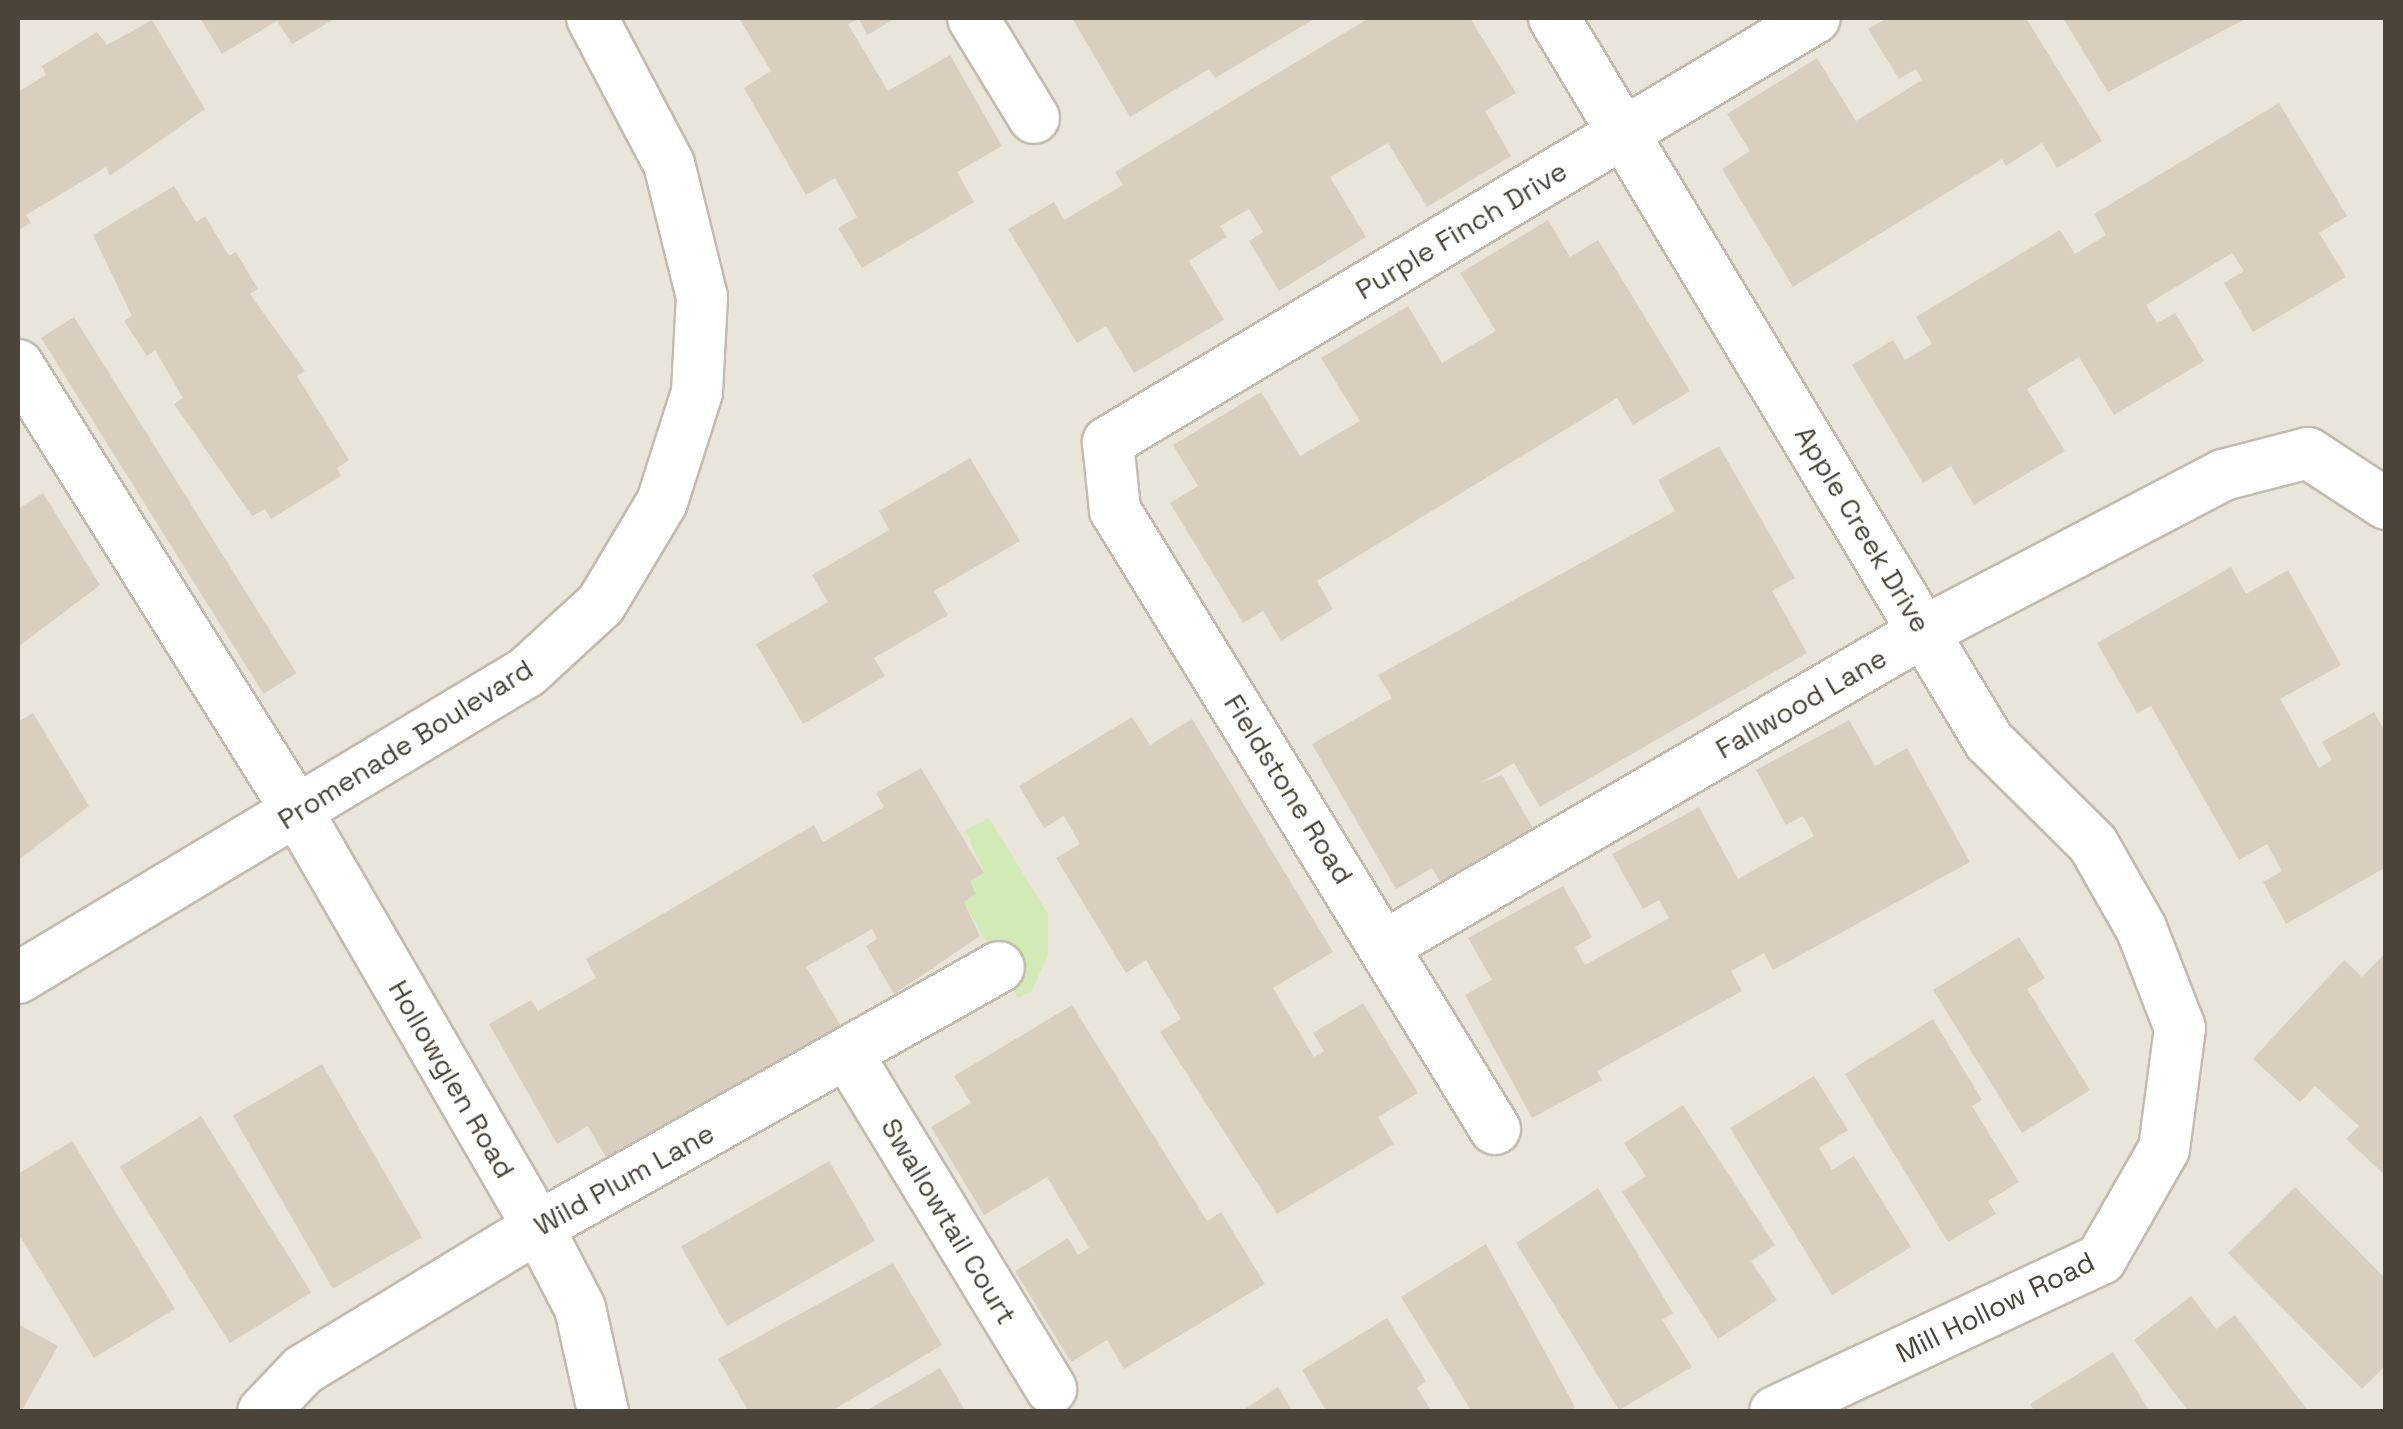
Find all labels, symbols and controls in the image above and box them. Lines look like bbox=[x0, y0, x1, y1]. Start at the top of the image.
street label: Purple Finch Drive bbox=[1349, 154, 1573, 306]
street label: Apple Creek Drive bbox=[1788, 420, 1938, 638]
street label: Fallwood Lane bbox=[1710, 640, 1892, 766]
street label: Promenade Boulevard bbox=[271, 652, 539, 836]
street label: Fieldstone Road bbox=[1217, 688, 1361, 890]
street label: Hollowglen Road bbox=[382, 974, 522, 1184]
street label: Swallowtail Court bbox=[874, 1112, 1024, 1330]
street label: Wild Plum Lane bbox=[528, 1116, 720, 1242]
street label: Mill Hollow Road bbox=[1890, 1244, 2100, 1370]

